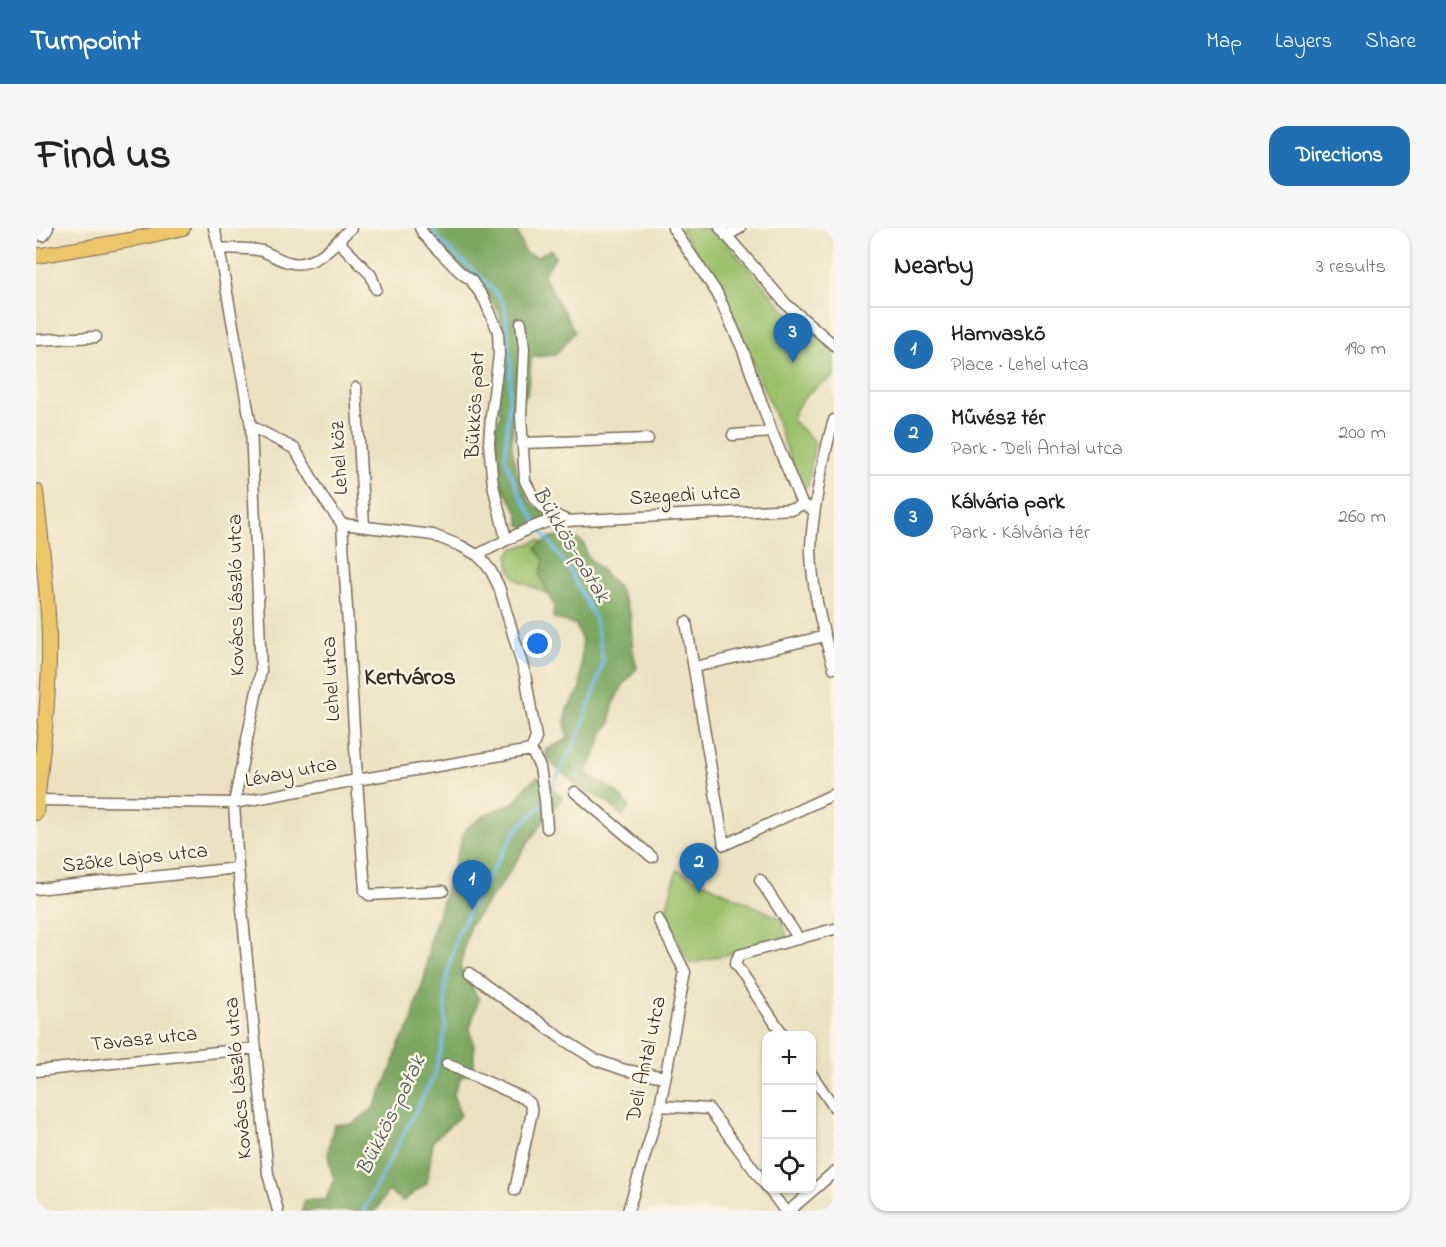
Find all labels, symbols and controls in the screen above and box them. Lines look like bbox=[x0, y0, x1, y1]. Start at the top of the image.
text: Turnpoint bbox=[30, 22, 141, 63]
text: Map bbox=[1206, 27, 1242, 57]
text: Layers bbox=[1275, 27, 1332, 57]
text: Share bbox=[1365, 27, 1416, 57]
text: Find us bbox=[36, 126, 171, 187]
button: Directions bbox=[1269, 126, 1410, 186]
text: Nearby bbox=[894, 248, 973, 286]
text: 3 results bbox=[1316, 253, 1386, 282]
pin: 3 bbox=[774, 314, 813, 363]
text: Hamvaskő bbox=[951, 319, 1045, 351]
text: 1 bbox=[910, 335, 917, 364]
text: 190 m bbox=[1344, 335, 1386, 364]
street label: Bükkös part bbox=[458, 350, 494, 461]
text: Place · Lehel utca bbox=[951, 351, 1089, 380]
text: Művész tér bbox=[951, 403, 1045, 435]
text: 2 bbox=[909, 419, 918, 448]
text: 200 m bbox=[1338, 419, 1386, 448]
street label: Lehel köz bbox=[323, 420, 357, 496]
text: Park · Deli Antal utca bbox=[951, 435, 1123, 464]
street label: Szegedi utca bbox=[629, 478, 741, 516]
water label: Bükkös-patak bbox=[523, 481, 618, 610]
text: Kálvária park bbox=[951, 487, 1065, 519]
text: 3 bbox=[909, 503, 918, 532]
text: 260 m bbox=[1338, 503, 1386, 532]
street label: Kovács László utca bbox=[221, 514, 253, 676]
text: Park · Kálvária tér bbox=[951, 519, 1090, 548]
your location bbox=[523, 629, 552, 658]
street label: Lehel utca bbox=[315, 636, 349, 722]
district label: Kertváros bbox=[364, 661, 456, 696]
street label: Lévay utca bbox=[242, 749, 340, 799]
street label: Szőke Lajos utca bbox=[61, 836, 209, 882]
pin: 2 bbox=[680, 844, 718, 893]
pin: 1 bbox=[452, 860, 492, 910]
street label: Deli Antal utca bbox=[619, 994, 675, 1125]
street label: Kovács László utca bbox=[217, 996, 261, 1160]
street label: Tavasz utca bbox=[89, 1019, 199, 1061]
map controls bbox=[762, 1031, 816, 1193]
button: + bbox=[762, 1031, 816, 1085]
water label: Bükkös-patak bbox=[349, 1049, 436, 1182]
button: − bbox=[762, 1085, 816, 1139]
button: locate bbox=[762, 1139, 816, 1193]

